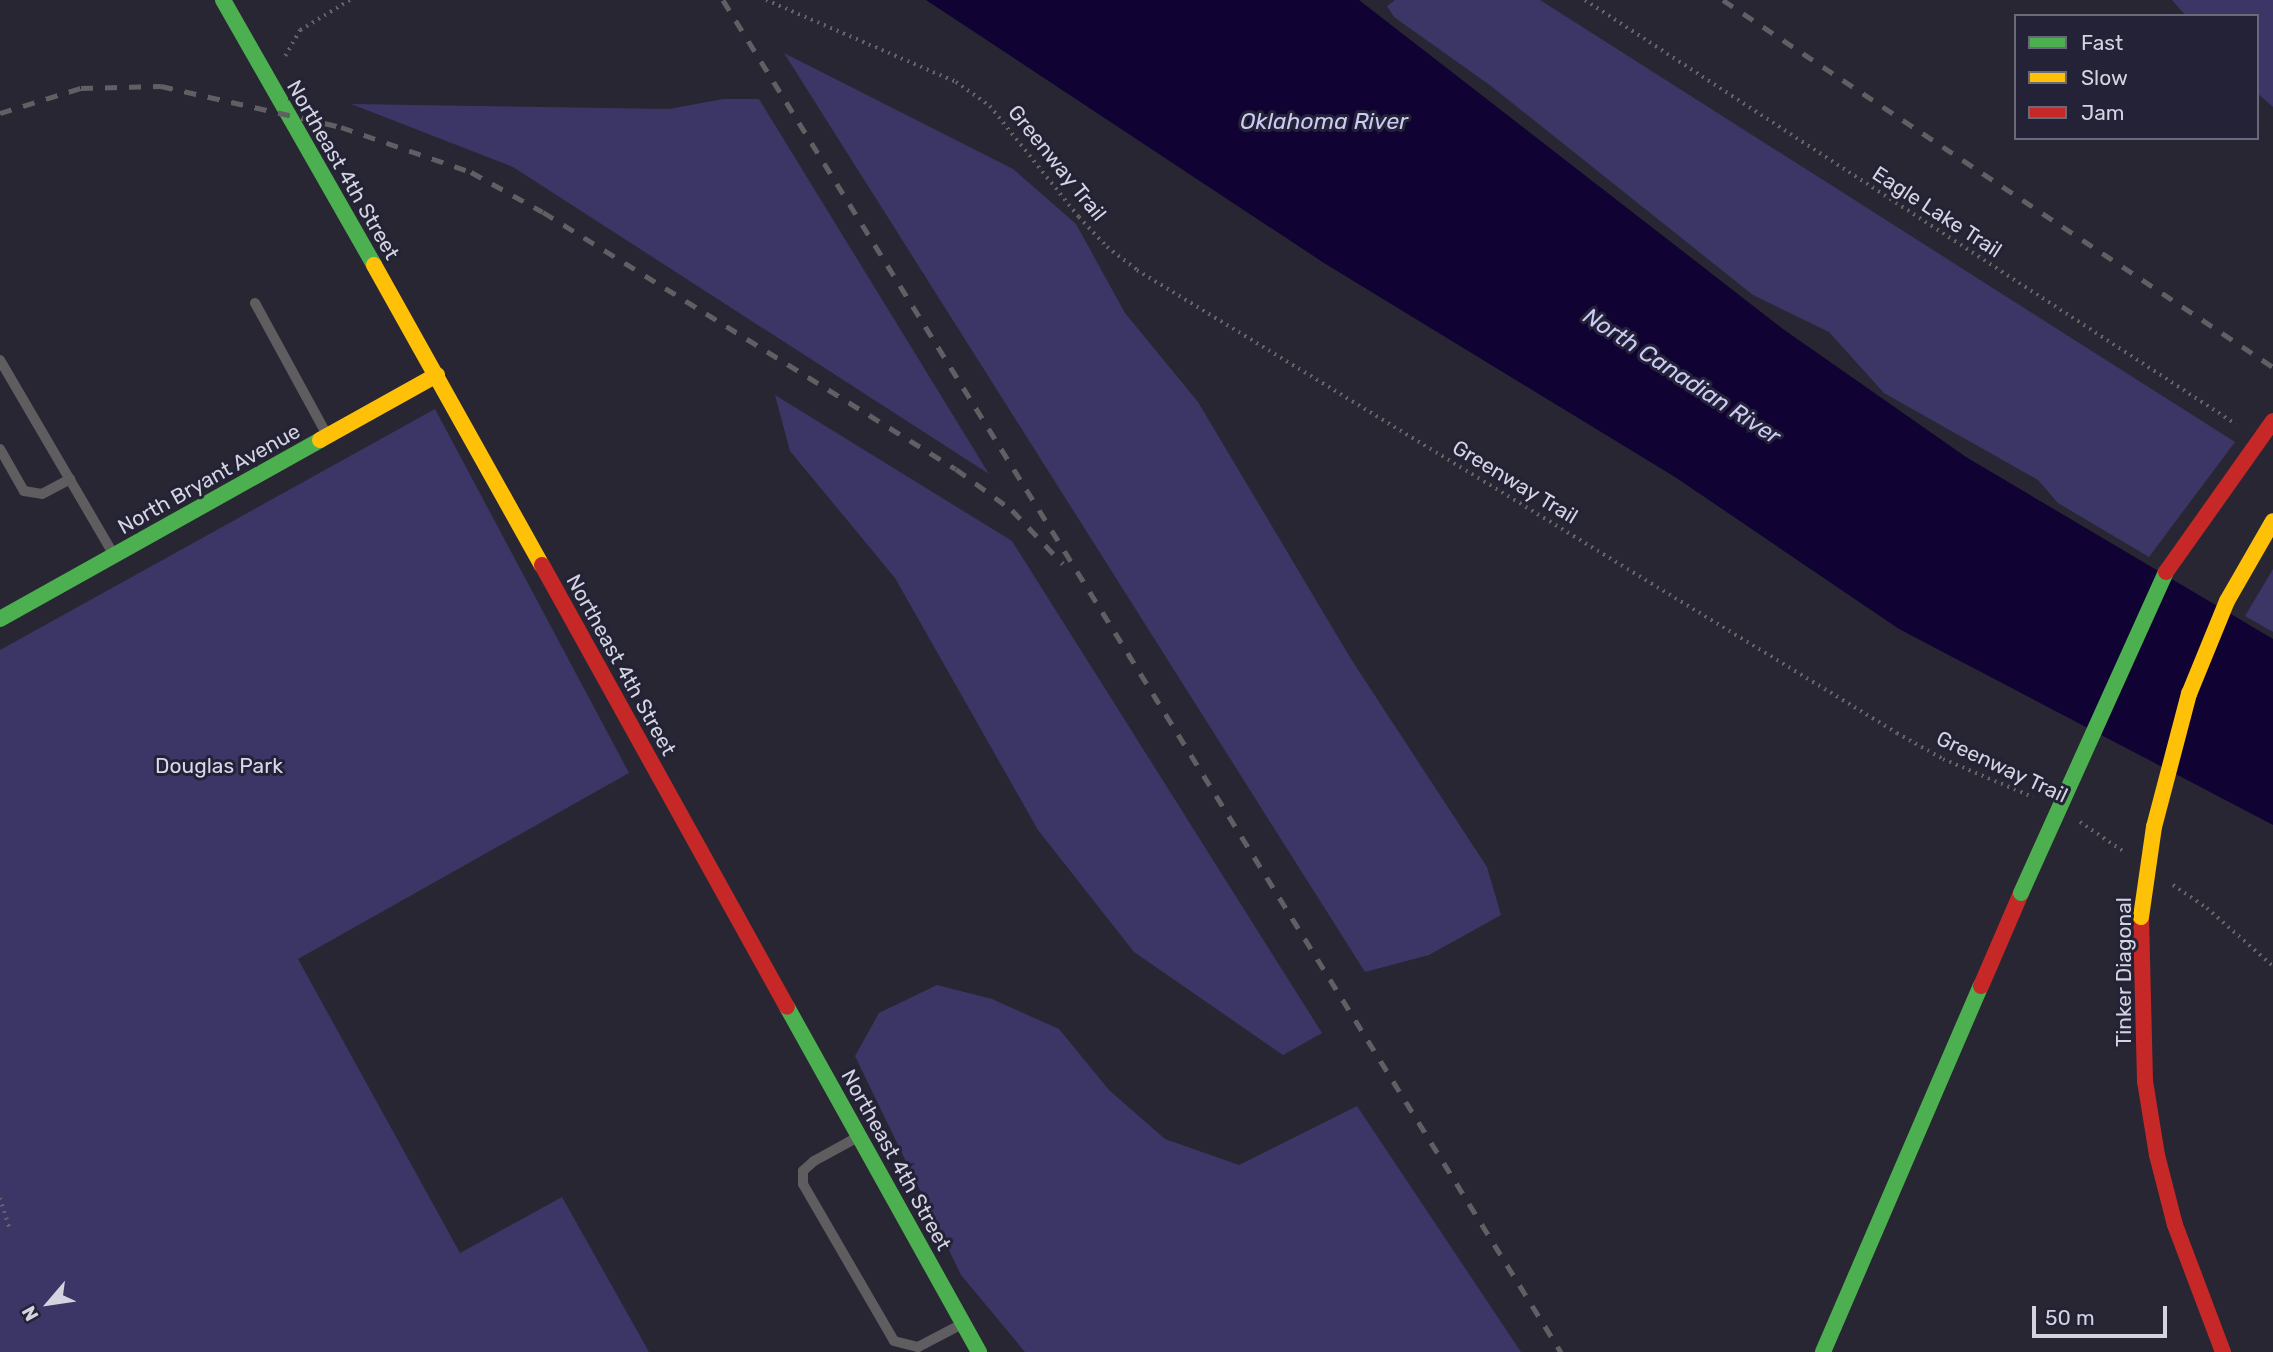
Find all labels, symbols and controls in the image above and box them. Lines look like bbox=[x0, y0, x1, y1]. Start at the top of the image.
legend bbox=[2014, 14, 2259, 140]
text: Fast bbox=[2081, 30, 2123, 55]
text: Slow bbox=[2081, 65, 2128, 90]
street label: Northeast 4th Street bbox=[281, 76, 405, 264]
street label: Greenway Trail bbox=[1002, 100, 1112, 226]
text: Jam bbox=[2081, 100, 2125, 125]
water label: Oklahoma River bbox=[1240, 107, 1408, 135]
street label: Eagle Lake Trail bbox=[1867, 161, 2007, 263]
water label: North Canadian River bbox=[1578, 302, 1786, 450]
street label: North Bryant Avenue bbox=[113, 418, 305, 540]
street label: Greenway Trail bbox=[1447, 434, 1583, 530]
street label: Northeast 4th Street bbox=[561, 570, 681, 760]
street label: Greenway Trail bbox=[1932, 725, 2072, 809]
park label: Douglas Park bbox=[155, 753, 283, 779]
street label: Tinker Diagonal bbox=[2111, 897, 2137, 1047]
street label: Northeast 4th Street bbox=[836, 1065, 956, 1255]
north arrow bbox=[14, 1268, 84, 1338]
scale bar bbox=[2035, 1292, 2170, 1336]
text: N bbox=[17, 1302, 44, 1325]
text: 50 m bbox=[2045, 1305, 2095, 1330]

